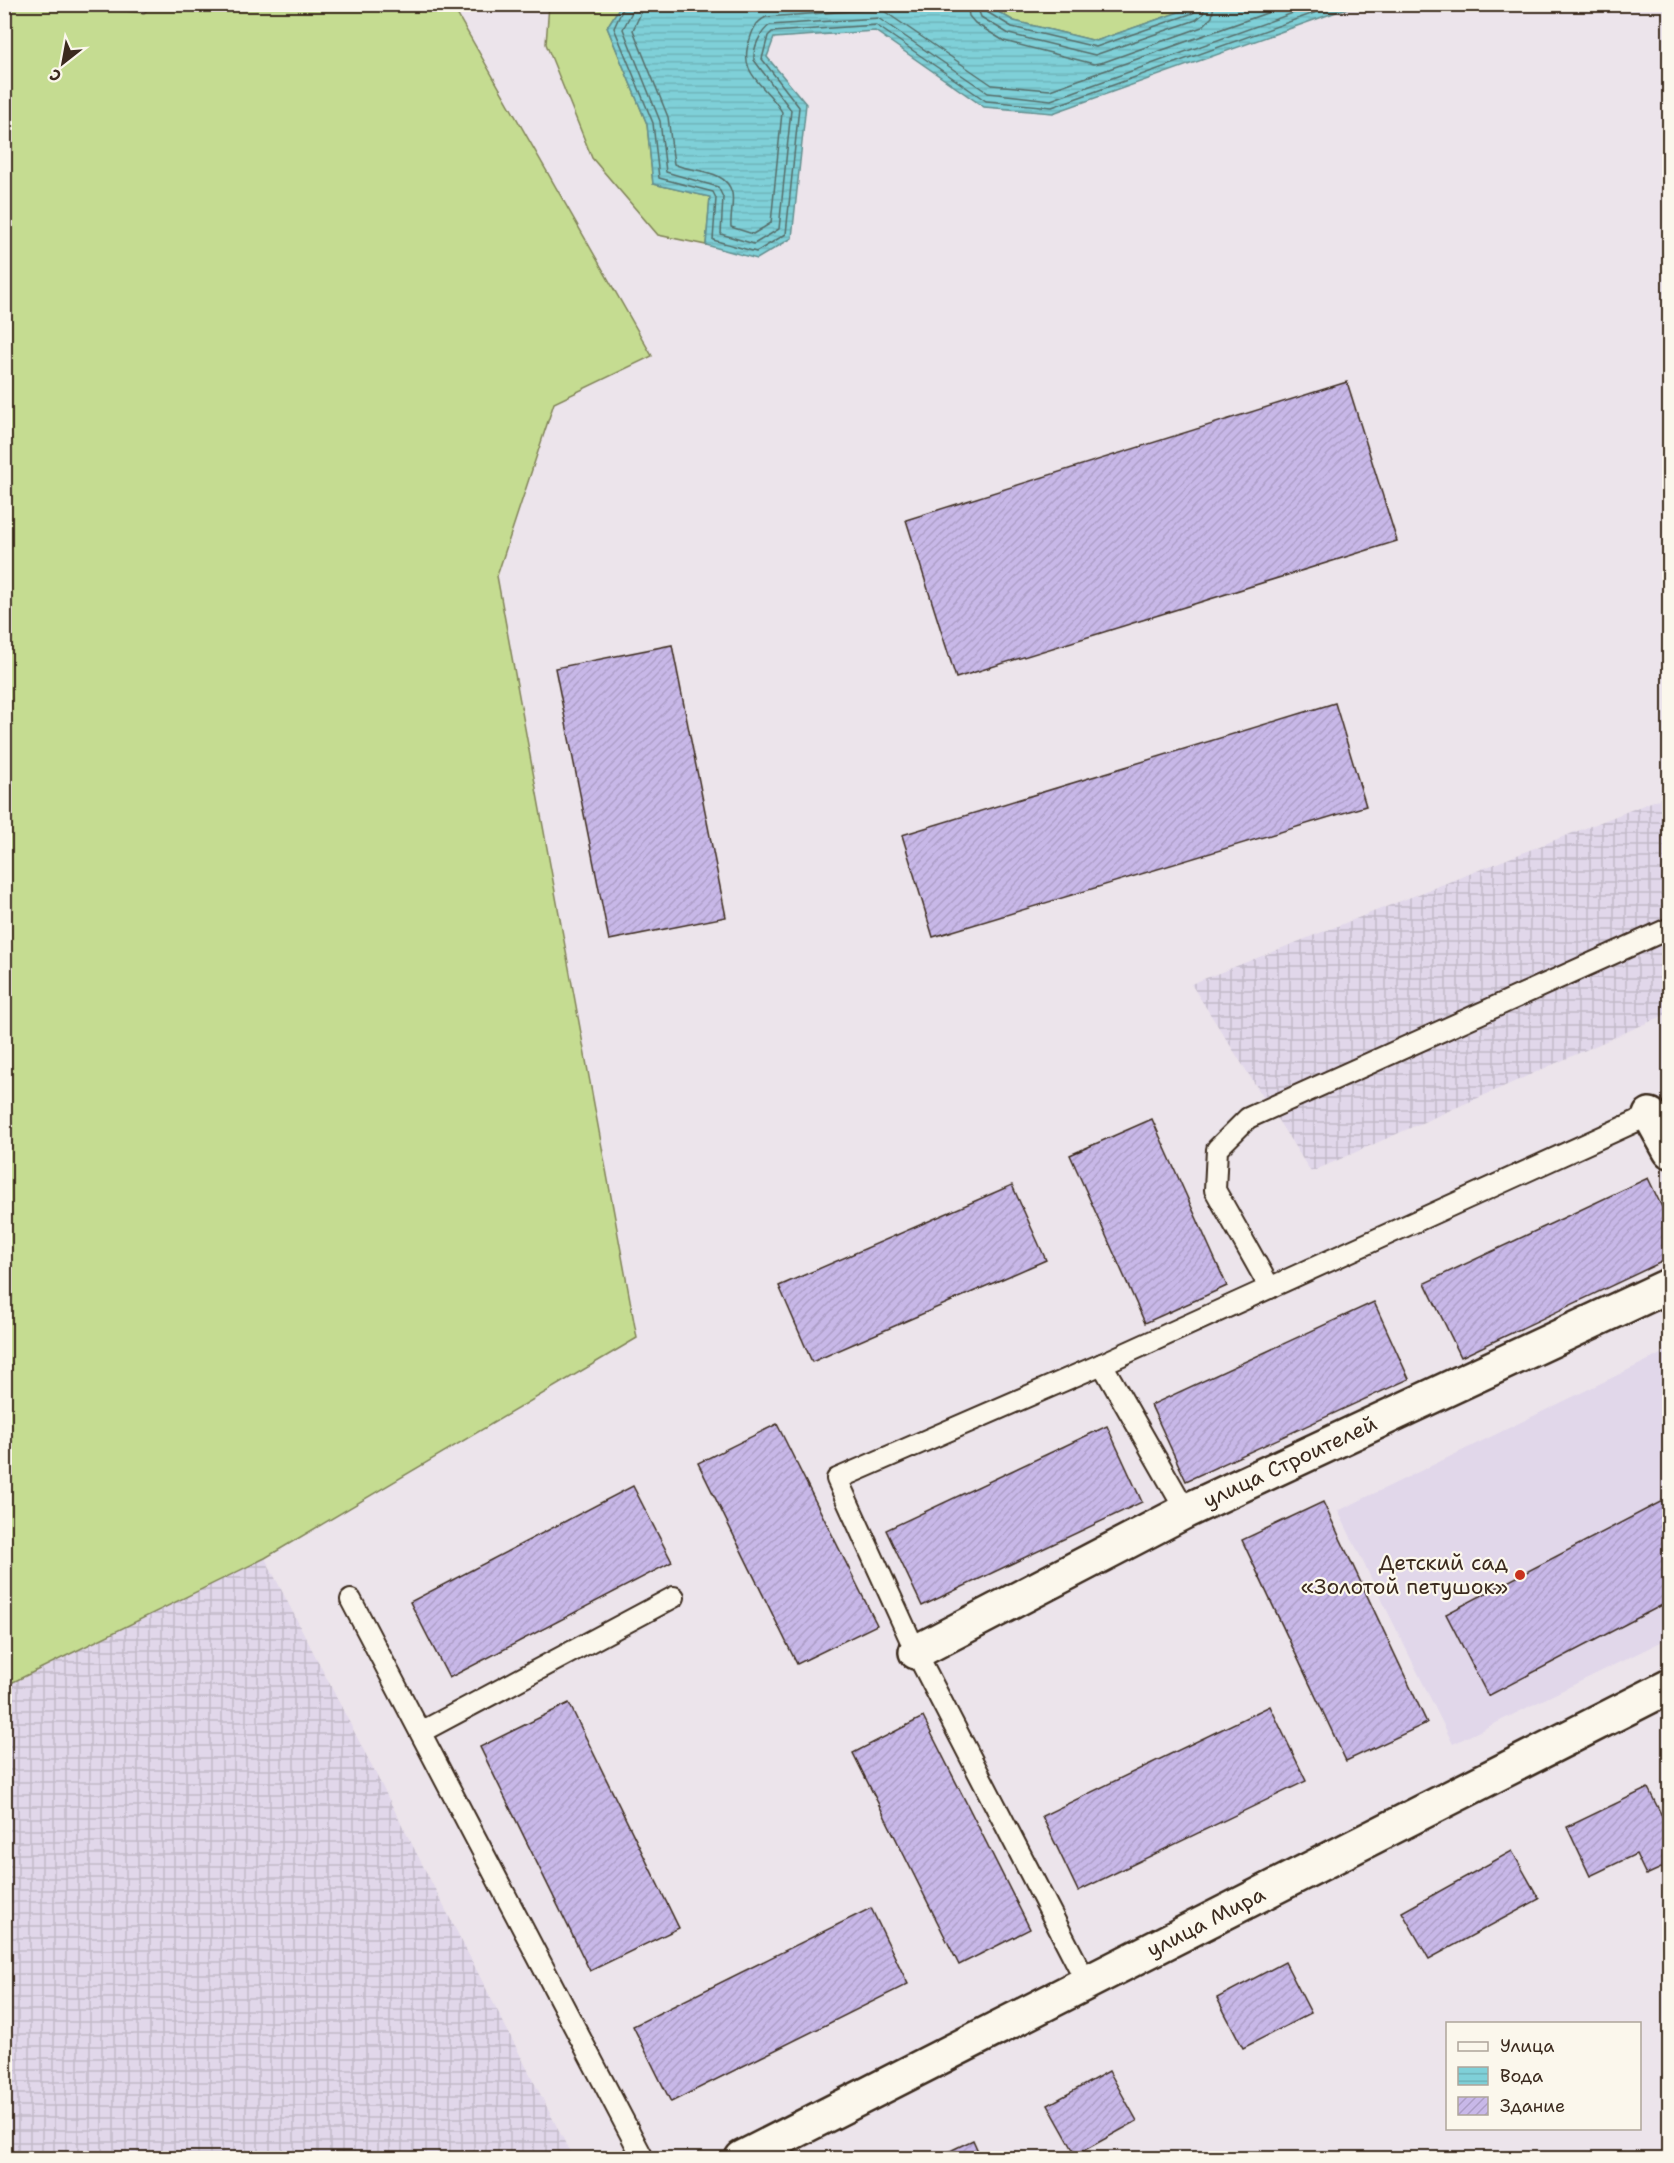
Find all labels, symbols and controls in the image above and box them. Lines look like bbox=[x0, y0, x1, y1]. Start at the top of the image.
north arrow bbox=[33, 33, 93, 93]
text: С bbox=[46, 64, 65, 87]
street label: улица Строителей bbox=[1199, 1409, 1382, 1515]
place label: Детский сад «Золотой петушок» bbox=[1301, 1549, 1508, 1601]
marker: Детский сад «Золотой петушок» bbox=[1513, 1568, 1527, 1582]
street label: улица Мира bbox=[1142, 1880, 1270, 1964]
legend bbox=[1446, 2022, 1641, 2130]
text: Улица bbox=[1500, 2034, 1554, 2058]
text: Вода bbox=[1500, 2064, 1543, 2088]
text: Здание bbox=[1500, 2094, 1565, 2118]

